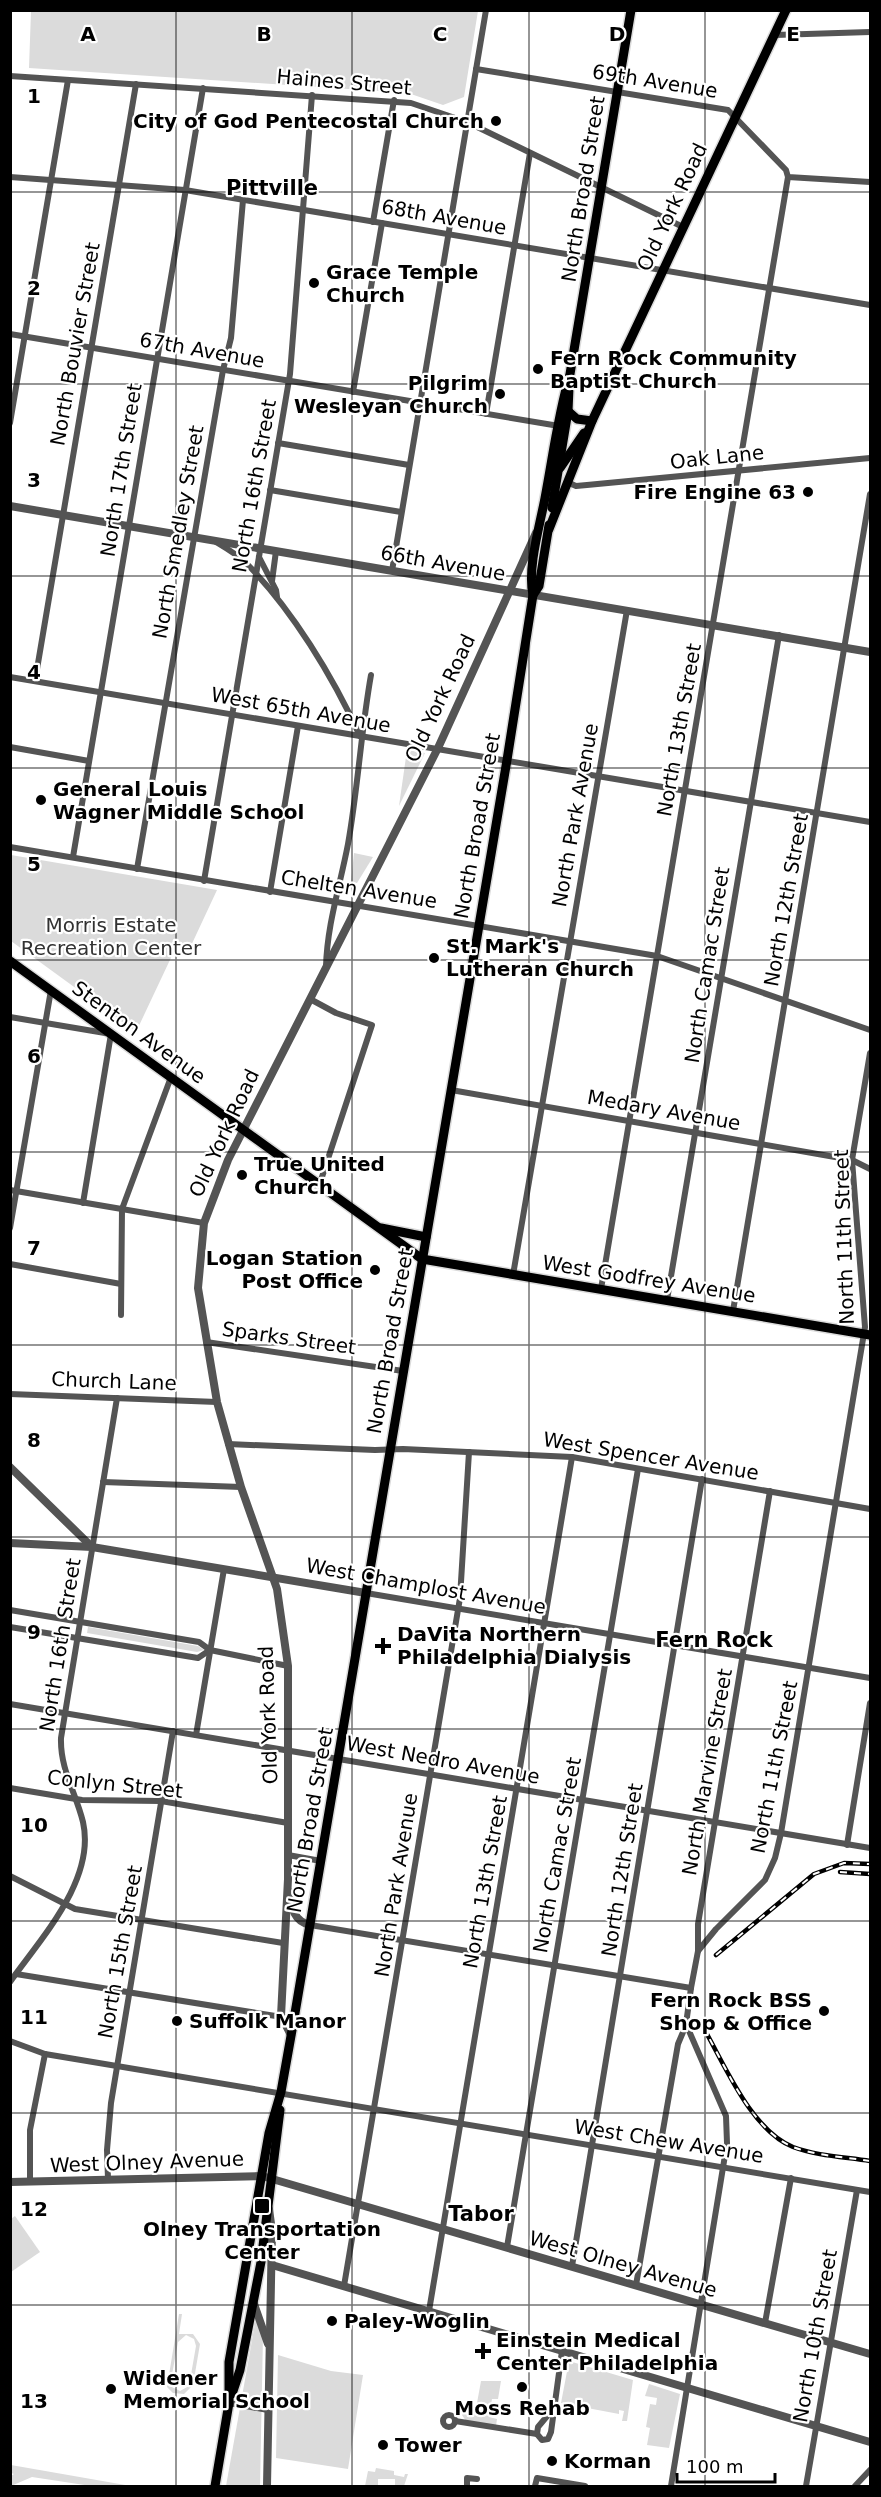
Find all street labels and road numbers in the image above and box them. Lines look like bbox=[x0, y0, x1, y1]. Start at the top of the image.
street label: 69th Avenue bbox=[591, 59, 719, 103]
street label: Haines Street bbox=[276, 64, 413, 100]
street label: North Broad Street bbox=[556, 94, 610, 284]
street label: Old York Road bbox=[632, 139, 712, 275]
street label: 68th Avenue bbox=[380, 194, 508, 240]
street label: North Bouvier Street bbox=[45, 240, 105, 448]
street label: 67th Avenue bbox=[138, 327, 266, 373]
street label: North 17th Street bbox=[95, 381, 147, 558]
street label: North 16th Street bbox=[227, 397, 281, 574]
street label: North Smedley Street bbox=[147, 423, 209, 641]
street label: Oak Lane bbox=[669, 440, 765, 474]
street label: 66th Avenue bbox=[379, 540, 507, 586]
street label: Old York Road bbox=[400, 630, 480, 766]
street label: North 13th Street bbox=[652, 641, 706, 818]
street label: West 65th Avenue bbox=[209, 682, 393, 738]
street label: North Park Avenue bbox=[547, 721, 603, 909]
street label: North Broad Street bbox=[449, 731, 505, 921]
street label: North 12th Street bbox=[759, 811, 813, 988]
street label: Chelten Avenue bbox=[279, 865, 439, 913]
street label: North Camac Street bbox=[680, 865, 734, 1065]
street label: Stenton Avenue bbox=[68, 976, 210, 1088]
street label: Old York Road bbox=[184, 1065, 264, 1201]
street label: Medary Avenue bbox=[585, 1085, 743, 1135]
street label: North 11th Street bbox=[829, 1149, 859, 1325]
street label: North Broad Street bbox=[362, 1246, 418, 1436]
street label: West Godfrey Avenue bbox=[541, 1250, 757, 1308]
street label: Sparks Street bbox=[220, 1317, 358, 1359]
street label: Church Lane bbox=[51, 1367, 177, 1395]
street label: West Spencer Avenue bbox=[541, 1427, 761, 1485]
street label: West Champlost Avenue bbox=[304, 1553, 548, 1619]
street label: North 16th Street bbox=[34, 1556, 86, 1733]
street label: Old York Road bbox=[254, 1645, 282, 1785]
street label: North Marvine Street bbox=[677, 1667, 737, 1877]
street label: North 11th Street bbox=[745, 1678, 803, 1855]
street label: North Broad Street bbox=[282, 1725, 338, 1915]
street label: West Nedro Avenue bbox=[344, 1731, 542, 1789]
street label: North Camac Street bbox=[528, 1755, 586, 1955]
street label: Conlyn Street bbox=[46, 1765, 184, 1803]
street label: North 12th Street bbox=[596, 1781, 648, 1958]
street label: North Park Avenue bbox=[370, 1791, 422, 1979]
street label: North 13th Street bbox=[458, 1793, 512, 1970]
street label: North 15th Street bbox=[93, 1863, 147, 2040]
street label: West Chew Avenue bbox=[573, 2114, 765, 2168]
street label: West Olney Avenue bbox=[49, 2147, 245, 2177]
street label: West Olney Avenue bbox=[526, 2226, 720, 2302]
street label: North 10th Street bbox=[788, 2247, 842, 2424]

